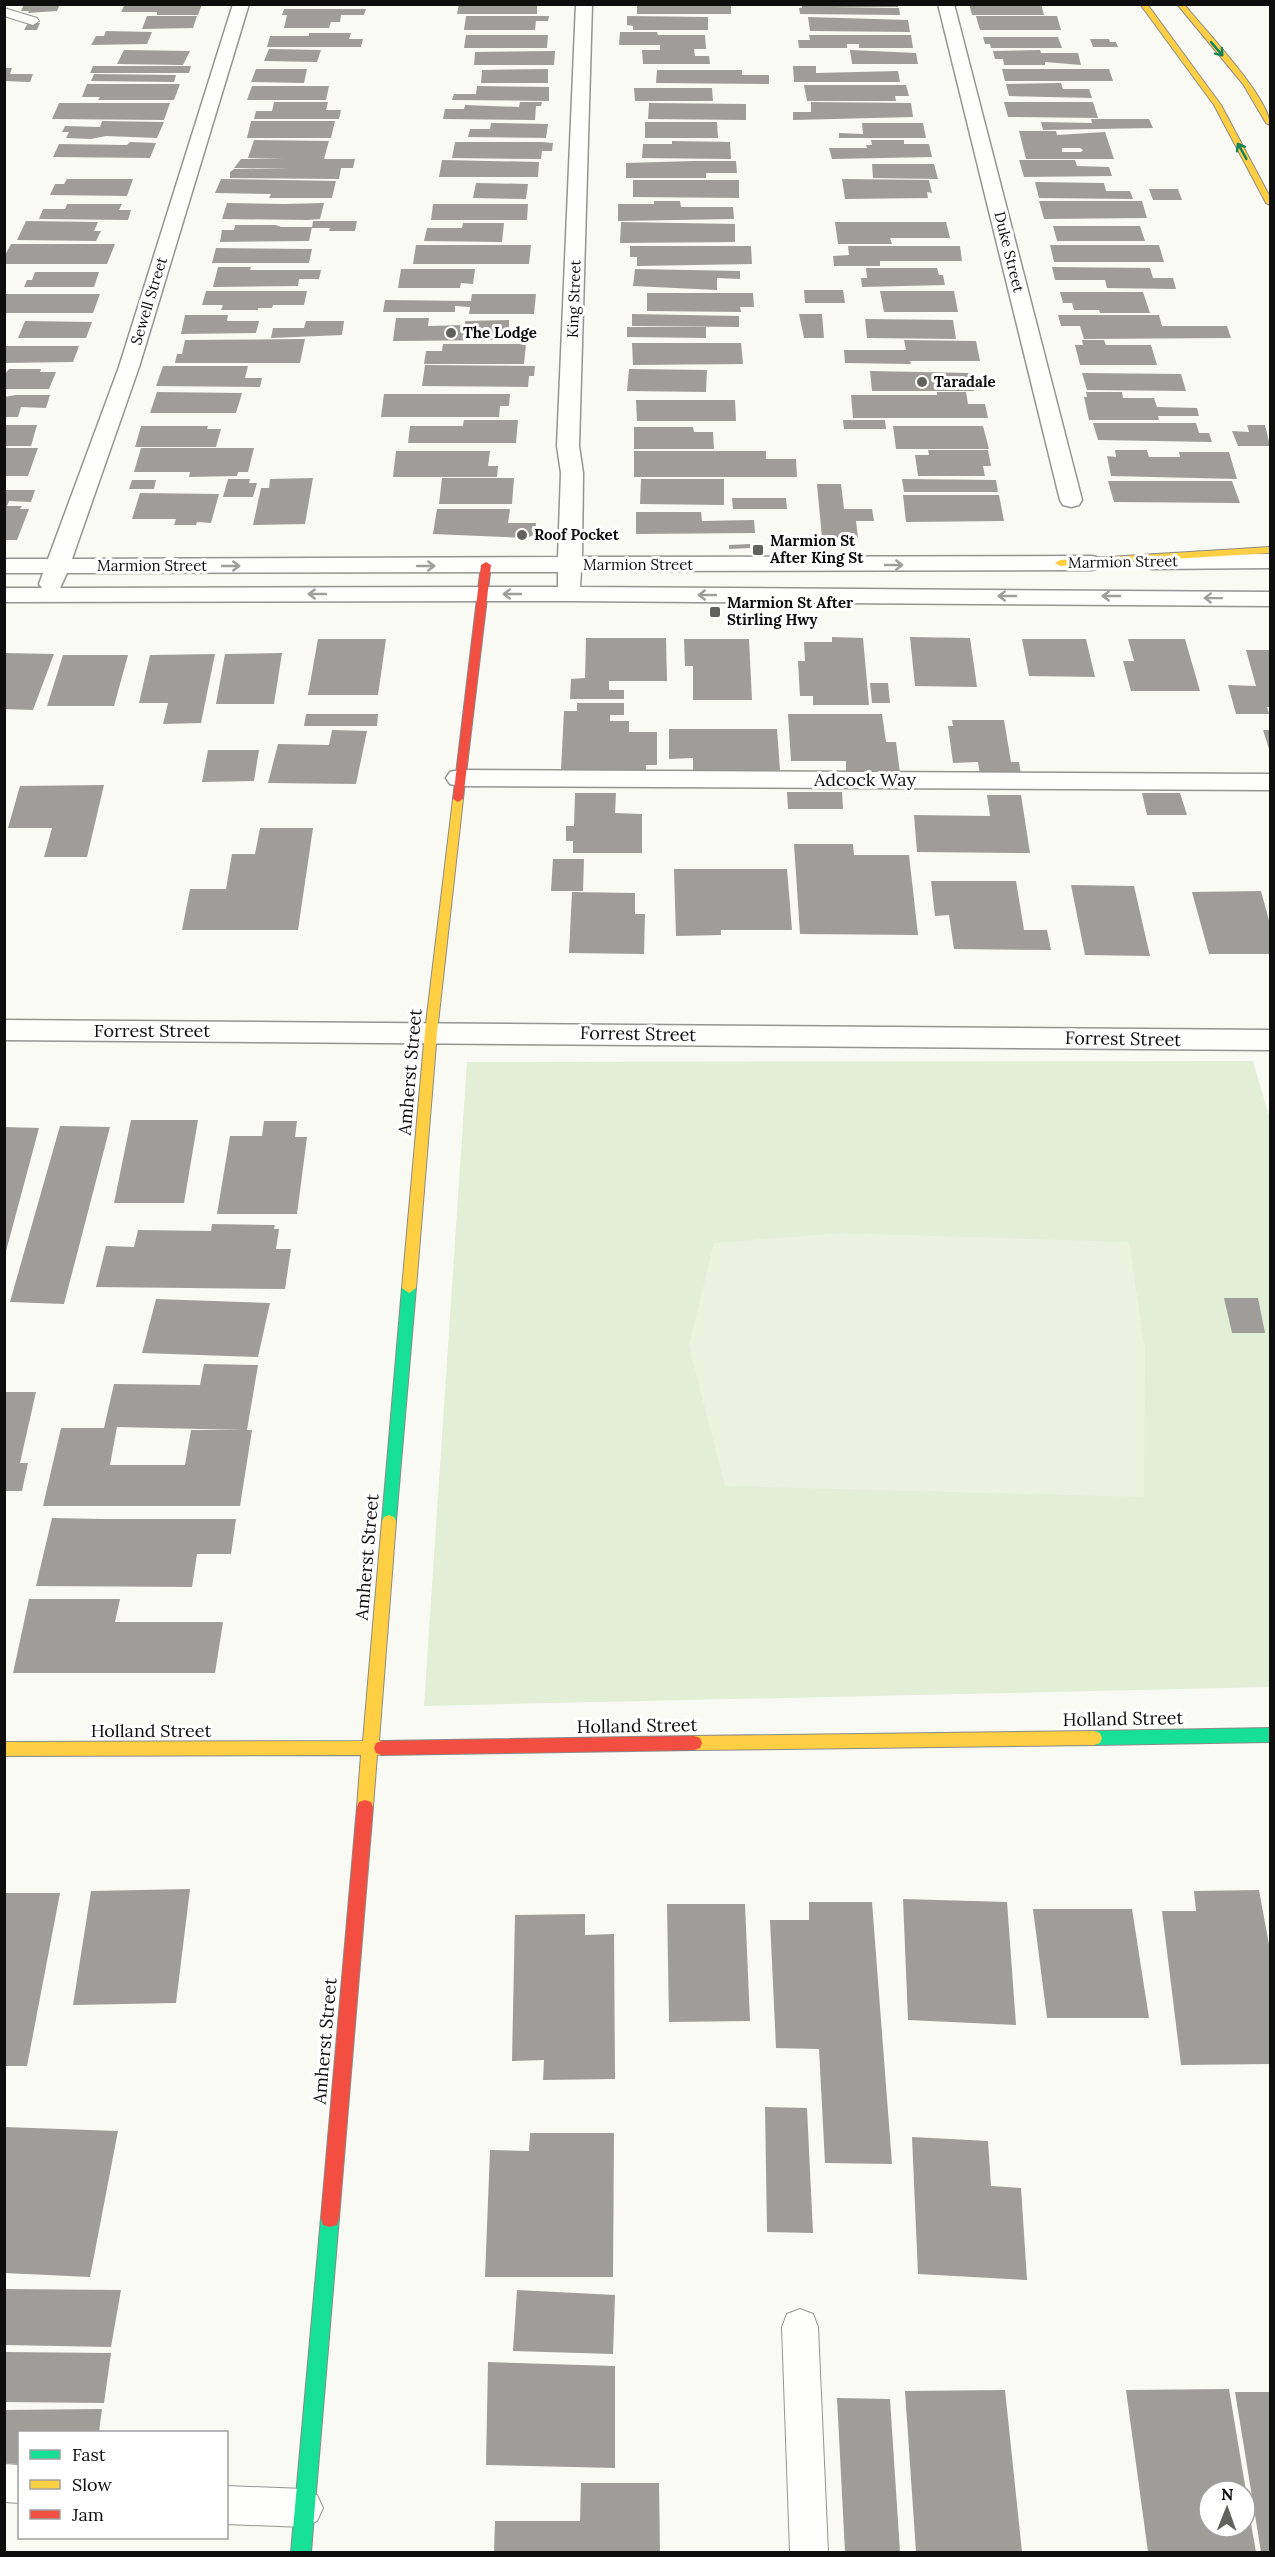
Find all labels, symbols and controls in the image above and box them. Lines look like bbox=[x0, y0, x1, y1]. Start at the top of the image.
one-way arrow bbox=[1211, 41, 1224, 57]
one-way arrow bbox=[1236, 143, 1248, 160]
street label: Duke Street bbox=[990, 209, 1029, 294]
street label: Sewell Street bbox=[126, 254, 171, 347]
street label: King Street bbox=[563, 259, 584, 338]
place label: The Lodge bbox=[463, 323, 537, 342]
marker: The Lodge bbox=[444, 326, 458, 340]
place label: Taradale bbox=[934, 372, 996, 391]
marker: Taradale bbox=[915, 375, 929, 389]
place label: Roof Pocket bbox=[534, 525, 620, 544]
marker: Roof Pocket bbox=[515, 528, 529, 542]
place label: Marmion St After King St bbox=[770, 531, 864, 567]
marker: Marmion St After King St bbox=[751, 543, 765, 557]
street label: Marmion Street bbox=[1068, 551, 1178, 572]
street label: Marmion Street bbox=[583, 555, 693, 574]
street label: Marmion Street bbox=[97, 556, 207, 575]
one-way arrow bbox=[883, 559, 903, 571]
one-way arrow bbox=[220, 560, 240, 572]
one-way arrow bbox=[415, 560, 435, 571]
one-way arrow bbox=[308, 588, 328, 600]
one-way arrow bbox=[503, 588, 523, 600]
one-way arrow bbox=[698, 589, 718, 601]
one-way arrow bbox=[998, 590, 1018, 602]
one-way arrow bbox=[1101, 590, 1121, 602]
one-way arrow bbox=[1204, 592, 1224, 603]
place label: Marmion St After Stirling Hwy bbox=[727, 593, 854, 629]
marker: Marmion St After Stirling Hwy bbox=[708, 605, 722, 619]
street label: Adcock Way bbox=[813, 768, 916, 791]
street label: Amherst Street bbox=[392, 1008, 426, 1137]
street label: Forrest Street bbox=[94, 1019, 210, 1042]
street label: Forrest Street bbox=[580, 1021, 696, 1046]
street label: Forrest Street bbox=[1065, 1026, 1181, 1051]
street label: Amherst Street bbox=[349, 1493, 383, 1622]
street label: Holland Street bbox=[1062, 1706, 1184, 1731]
street label: Holland Street bbox=[576, 1713, 698, 1738]
street label: Holland Street bbox=[91, 1719, 211, 1742]
street label: Amherst Street bbox=[307, 1977, 341, 2106]
legend bbox=[18, 2431, 228, 2539]
text: Fast bbox=[72, 2443, 106, 2466]
text: Slow bbox=[72, 2473, 112, 2496]
north arrow bbox=[1197, 2479, 1257, 2539]
text: N bbox=[1221, 2484, 1234, 2504]
text: Jam bbox=[71, 2503, 104, 2526]

